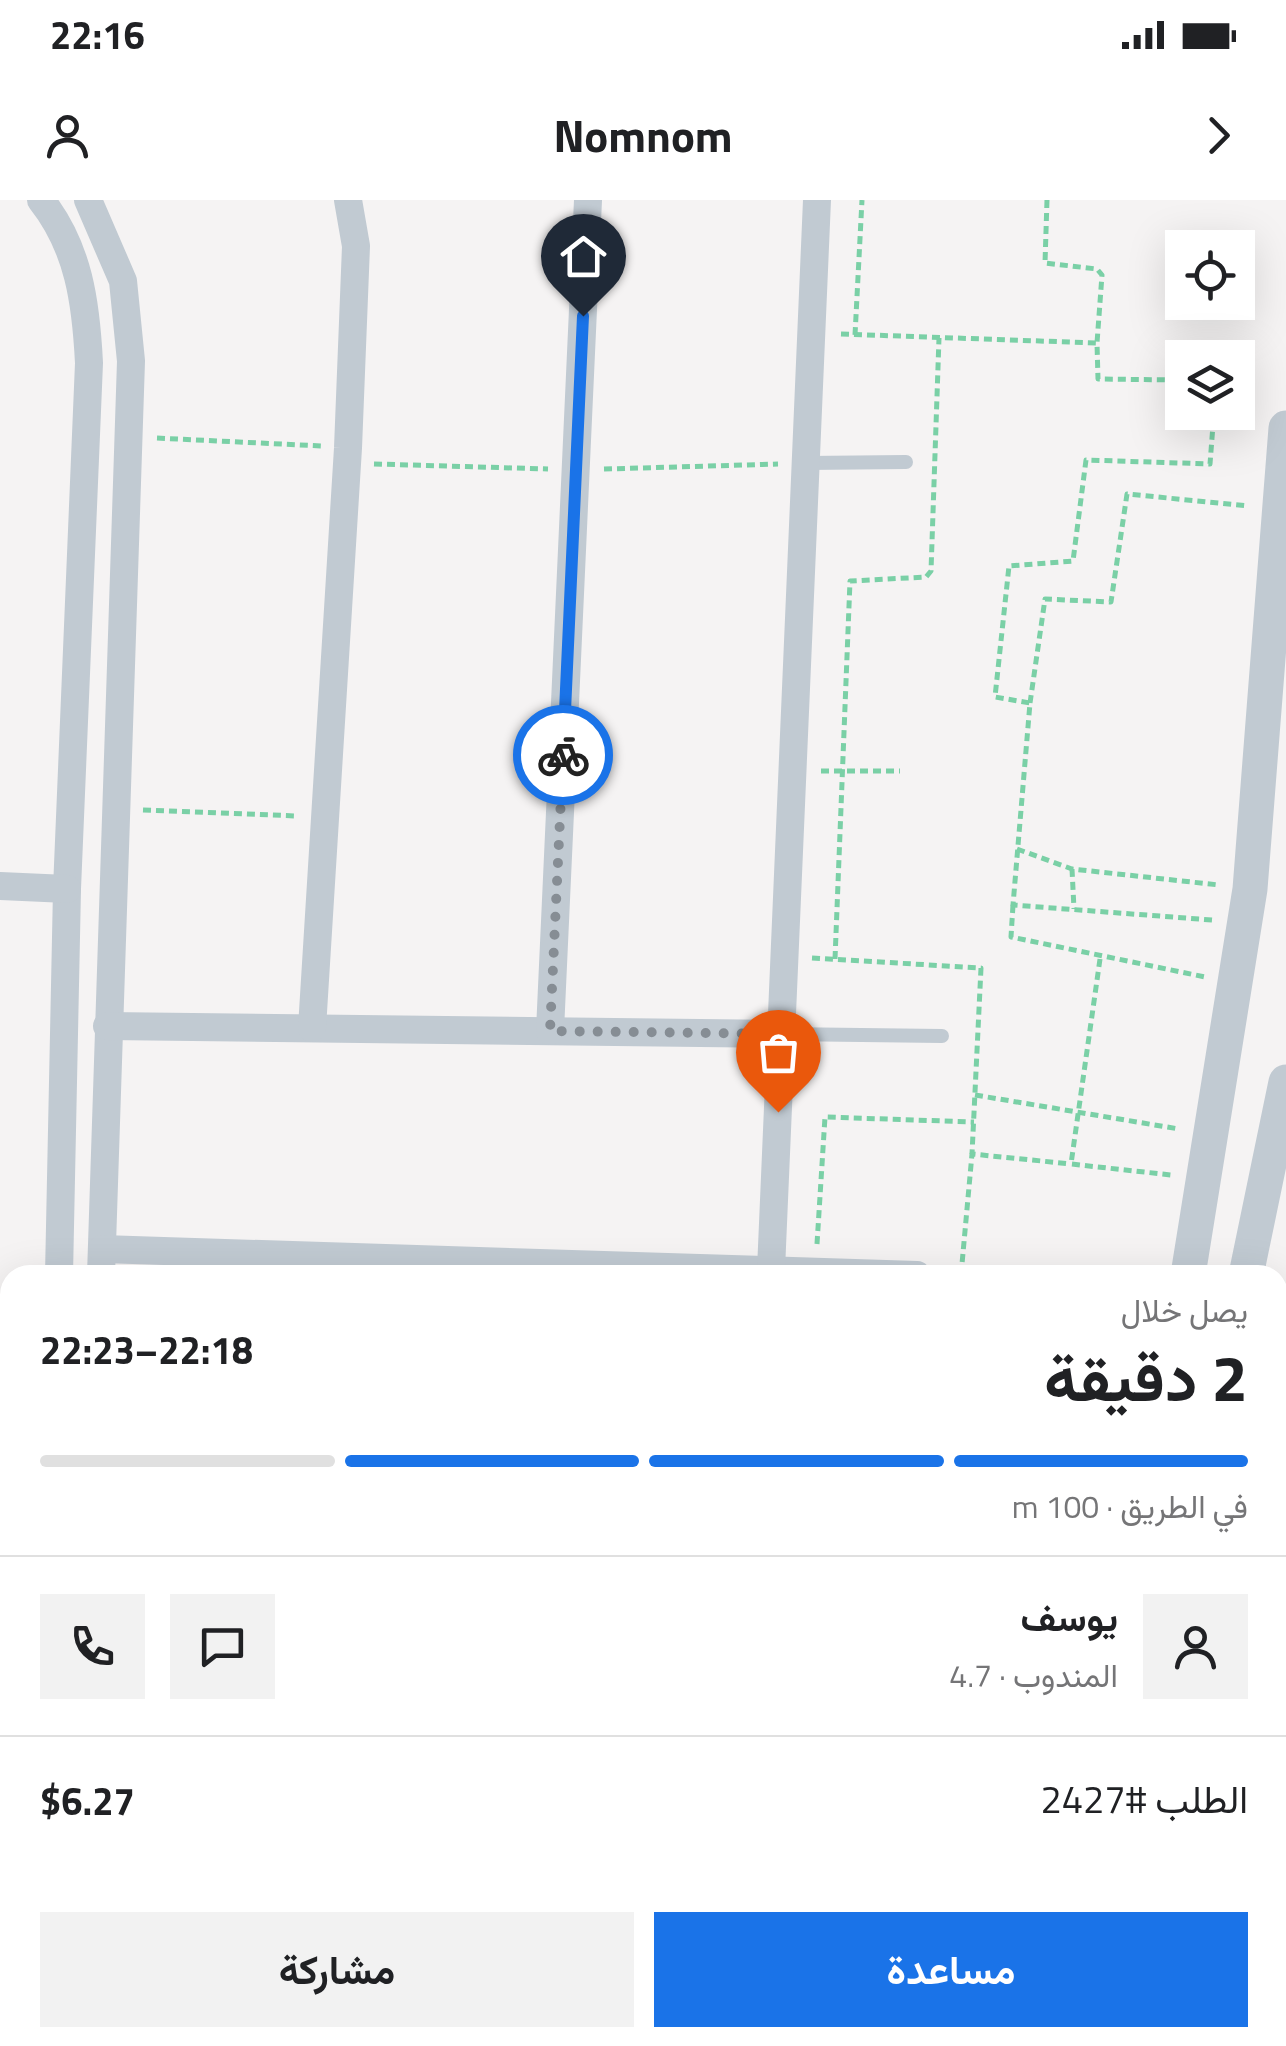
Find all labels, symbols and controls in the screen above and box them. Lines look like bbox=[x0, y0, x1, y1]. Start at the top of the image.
text: 22:16 bbox=[50, 6, 145, 64]
text: Nomnom bbox=[553, 101, 733, 169]
icon: person bbox=[40, 108, 95, 163]
icon: forward bbox=[1191, 108, 1246, 163]
pin bbox=[541, 214, 626, 317]
icon: home bbox=[556, 229, 611, 284]
map controls bbox=[1165, 230, 1255, 430]
button: locate bbox=[1165, 230, 1255, 320]
button: layers bbox=[1165, 340, 1255, 430]
courier bbox=[513, 705, 613, 805]
icon: bike bbox=[536, 728, 591, 783]
pin bbox=[736, 1010, 821, 1113]
icon: bag bbox=[751, 1025, 806, 1080]
text: يصل خلال bbox=[1121, 1286, 1248, 1334]
text: 22:18–22:23 bbox=[40, 1321, 253, 1379]
text: 2 دقيقة bbox=[1044, 1327, 1248, 1426]
text: في الطريق · 100 m bbox=[1012, 1482, 1248, 1530]
text: يوسف bbox=[1021, 1588, 1118, 1646]
button: phone bbox=[40, 1594, 145, 1699]
button: chat bbox=[170, 1594, 275, 1699]
button: person bbox=[1143, 1594, 1248, 1699]
text: المندوب · 4.7 bbox=[949, 1651, 1118, 1699]
text: الطلب #2427 bbox=[1040, 1770, 1248, 1828]
text: $6.27 bbox=[40, 1772, 135, 1830]
button: مشاركة bbox=[40, 1912, 634, 2027]
button: مساعدة bbox=[654, 1912, 1248, 2027]

